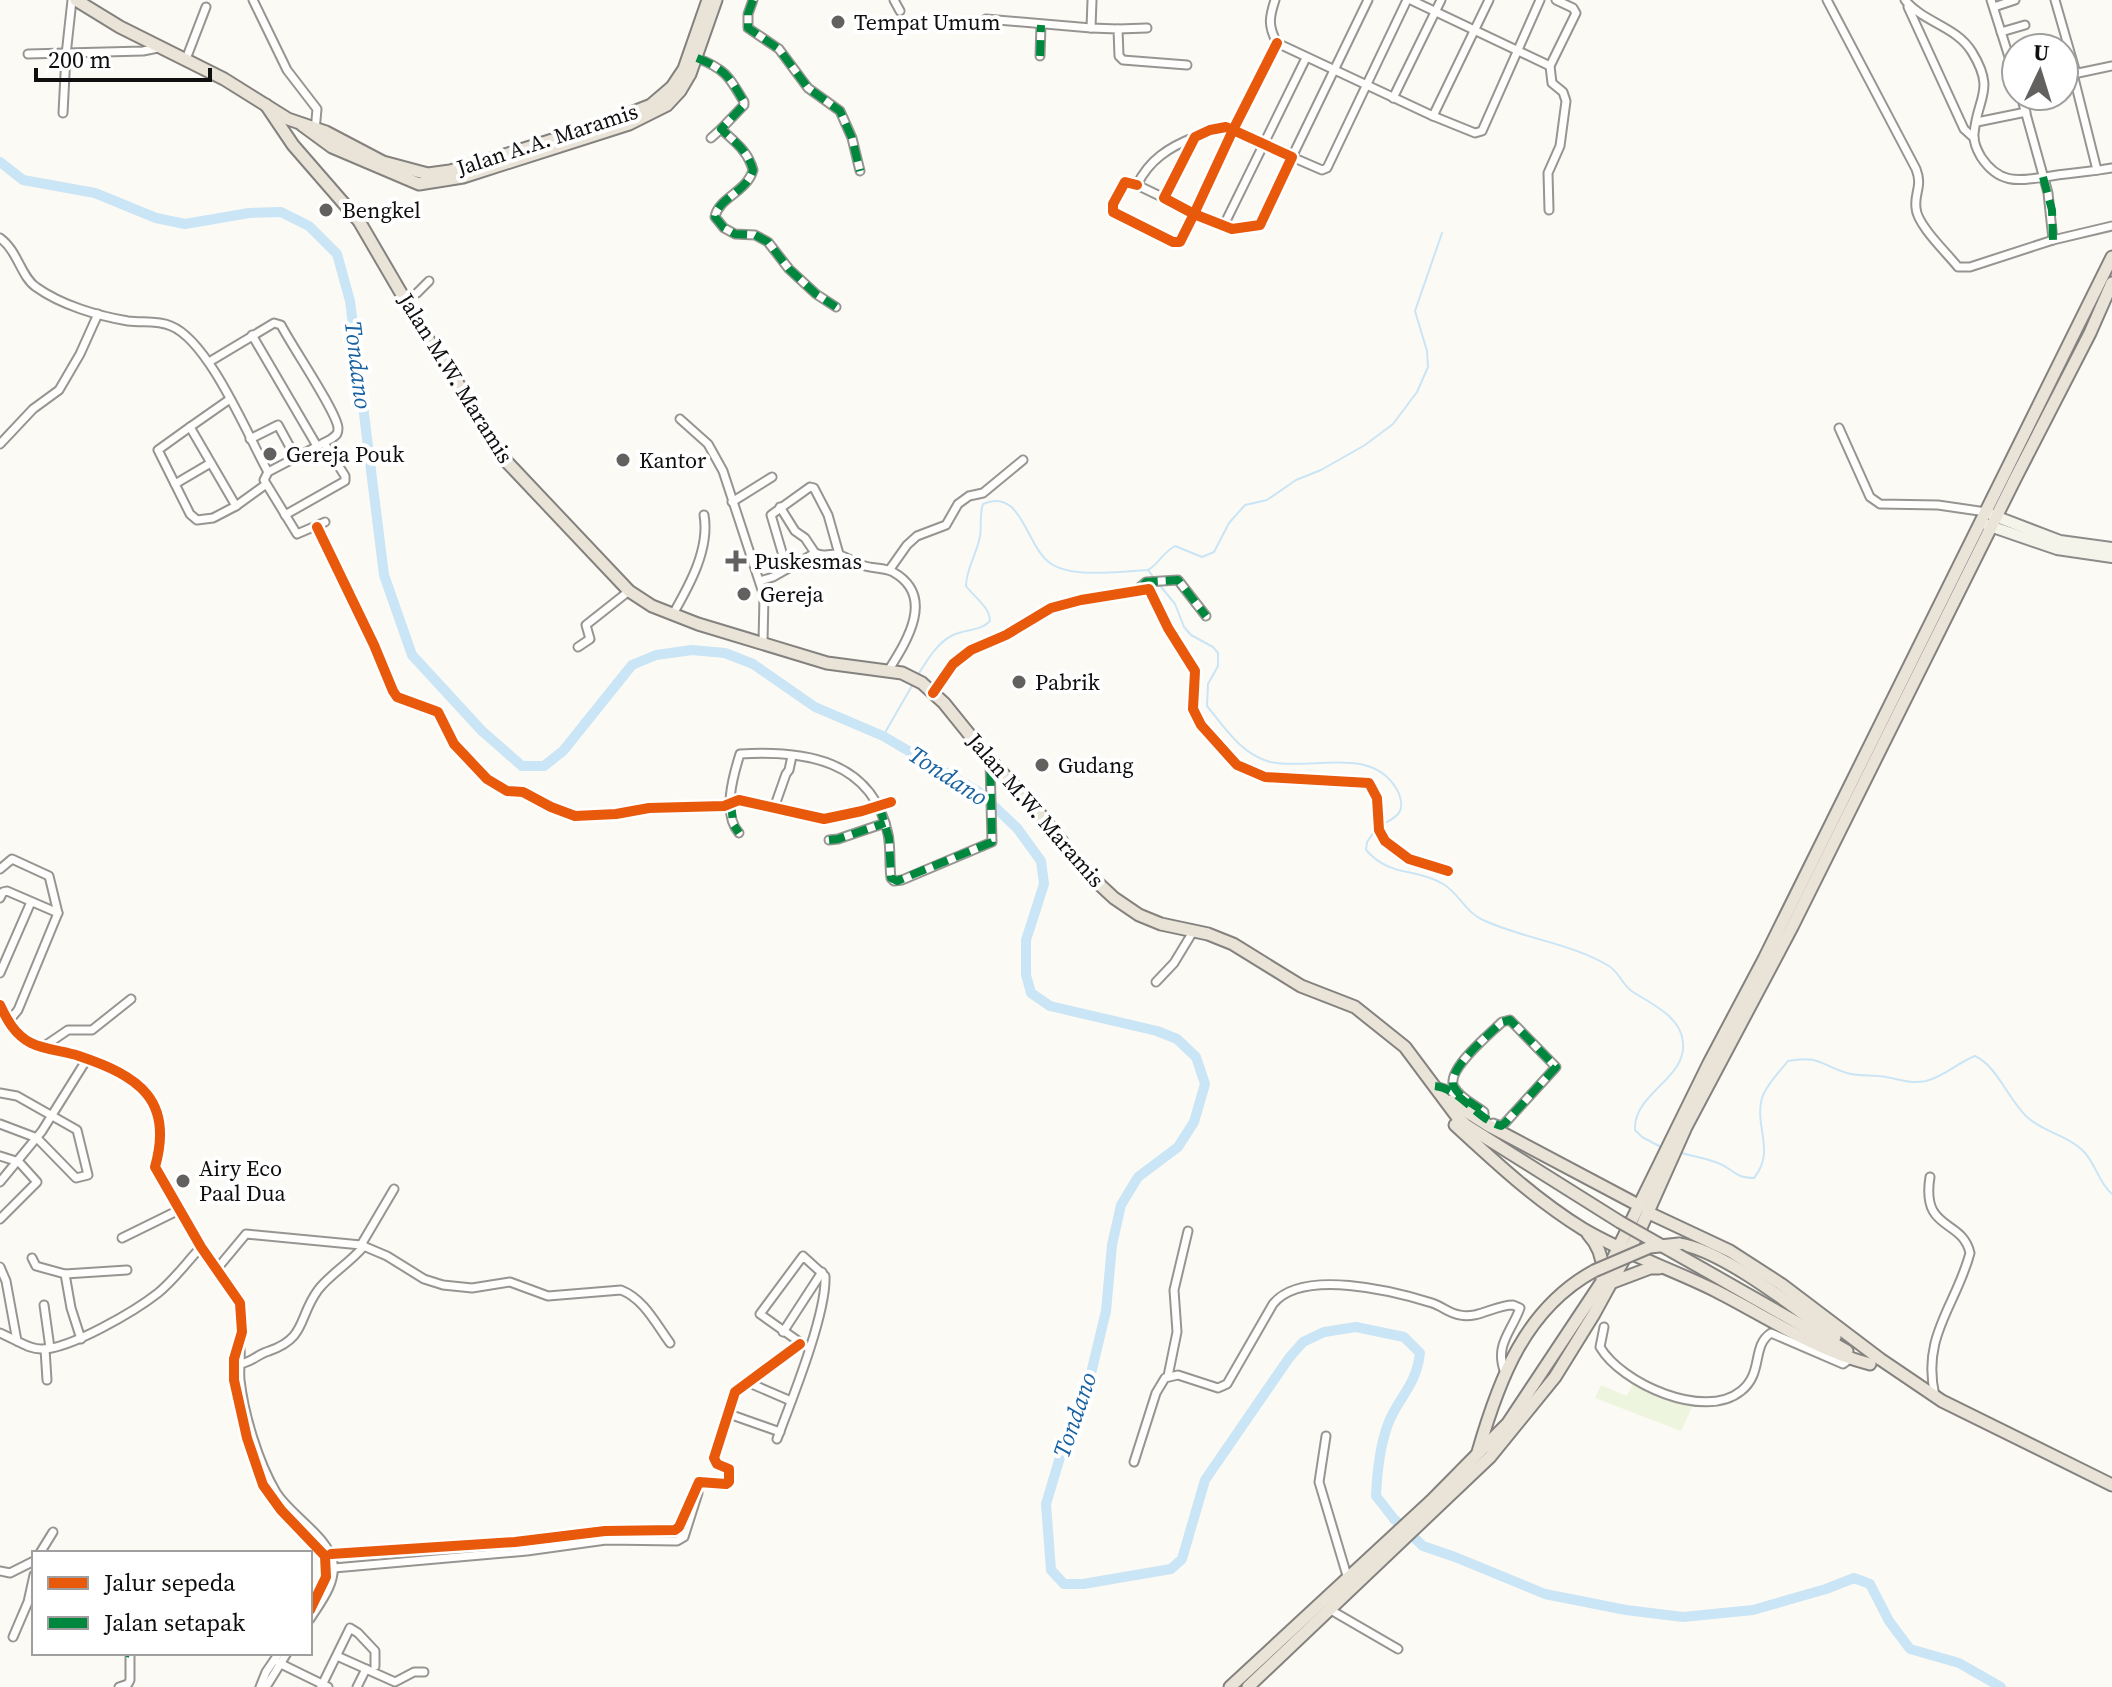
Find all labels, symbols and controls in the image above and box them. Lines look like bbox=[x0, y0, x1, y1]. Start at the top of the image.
place label: Tempat Umum bbox=[854, 7, 1001, 37]
marker: Tempat Umum bbox=[829, 13, 847, 31]
scale bar bbox=[36, 32, 210, 82]
north arrow bbox=[2000, 32, 2080, 112]
text: U bbox=[2032, 37, 2050, 68]
text: 200 m bbox=[48, 43, 111, 76]
street label: Jalan A.A. Maramis bbox=[452, 96, 641, 183]
place label: Bengkel bbox=[342, 195, 421, 225]
marker: Bengkel bbox=[317, 201, 335, 219]
street label: Jalan M.W. Maramis bbox=[391, 286, 520, 469]
water label: Tondano bbox=[337, 319, 380, 411]
place label: Gereja Pouk bbox=[286, 439, 405, 469]
marker: Gereja Pouk bbox=[261, 445, 279, 463]
place label: Kantor bbox=[639, 445, 707, 475]
marker: Kantor bbox=[614, 451, 632, 469]
place label: Puskesmas bbox=[754, 546, 862, 576]
marker: Puskesmas bbox=[725, 550, 747, 572]
place label: Gereja bbox=[760, 579, 825, 609]
marker: Gereja bbox=[735, 585, 753, 603]
place label: Pabrik bbox=[1035, 667, 1101, 697]
marker: Pabrik bbox=[1010, 673, 1028, 691]
street label: Jalan M.W. Maramis bbox=[960, 726, 1111, 894]
water label: Tondano bbox=[902, 738, 995, 814]
place label: Gudang bbox=[1058, 750, 1134, 780]
marker: Gudang bbox=[1033, 756, 1051, 774]
place label: Airy Eco Paal Dua bbox=[199, 1153, 286, 1208]
marker: Airy Eco Paal Dua bbox=[174, 1172, 192, 1190]
water label: Tondano bbox=[1045, 1367, 1105, 1462]
legend bbox=[32, 1551, 312, 1655]
text: Jalur sepeda bbox=[103, 1566, 236, 1599]
text: Jalan setapak bbox=[103, 1606, 246, 1639]

